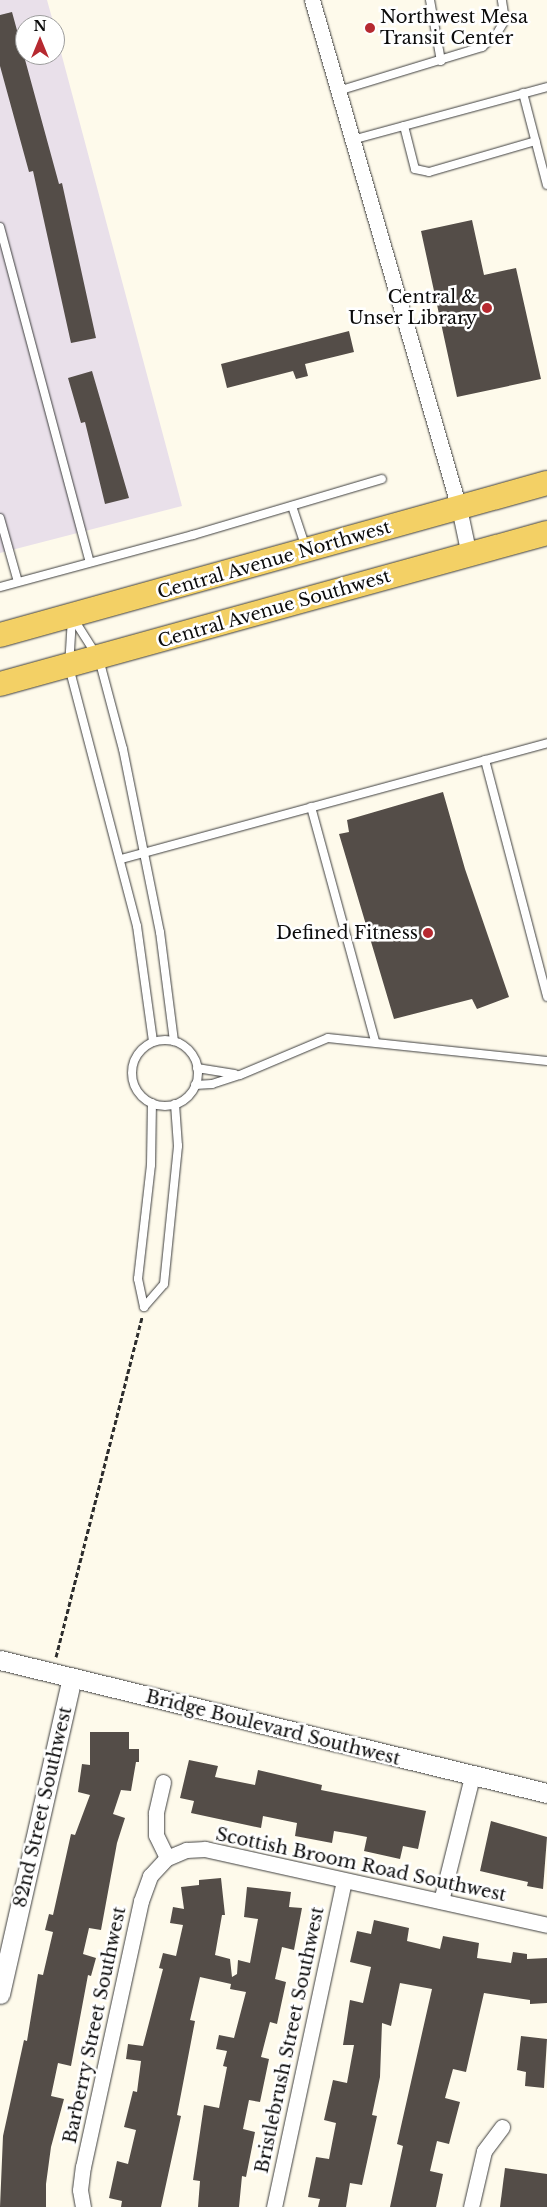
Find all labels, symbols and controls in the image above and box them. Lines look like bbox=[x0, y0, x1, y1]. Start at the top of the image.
place label: Northwest Mesa Transit Center bbox=[380, 7, 528, 50]
north arrow bbox=[15, 15, 65, 65]
text: N bbox=[33, 17, 47, 35]
marker: Northwest Mesa Transit Center bbox=[364, 22, 376, 34]
place label: Central & Unser Library bbox=[348, 287, 477, 330]
marker: Central & Unser Library bbox=[481, 302, 493, 314]
street label: Central Avenue Northwest bbox=[155, 516, 393, 604]
street label: Central Avenue Southwest bbox=[155, 565, 393, 653]
place label: Defined Fitness bbox=[276, 922, 418, 944]
marker: Defined Fitness bbox=[422, 927, 434, 939]
street label: Bridge Boulevard Southwest bbox=[144, 1686, 402, 1770]
street label: 82nd Street Southwest bbox=[9, 1704, 77, 1910]
street label: Scottish Broom Road Southwest bbox=[214, 1824, 508, 1906]
street label: Barberry Street Southwest bbox=[59, 1904, 131, 2146]
street label: Bristlebrush Street Southwest bbox=[251, 1905, 329, 2175]

